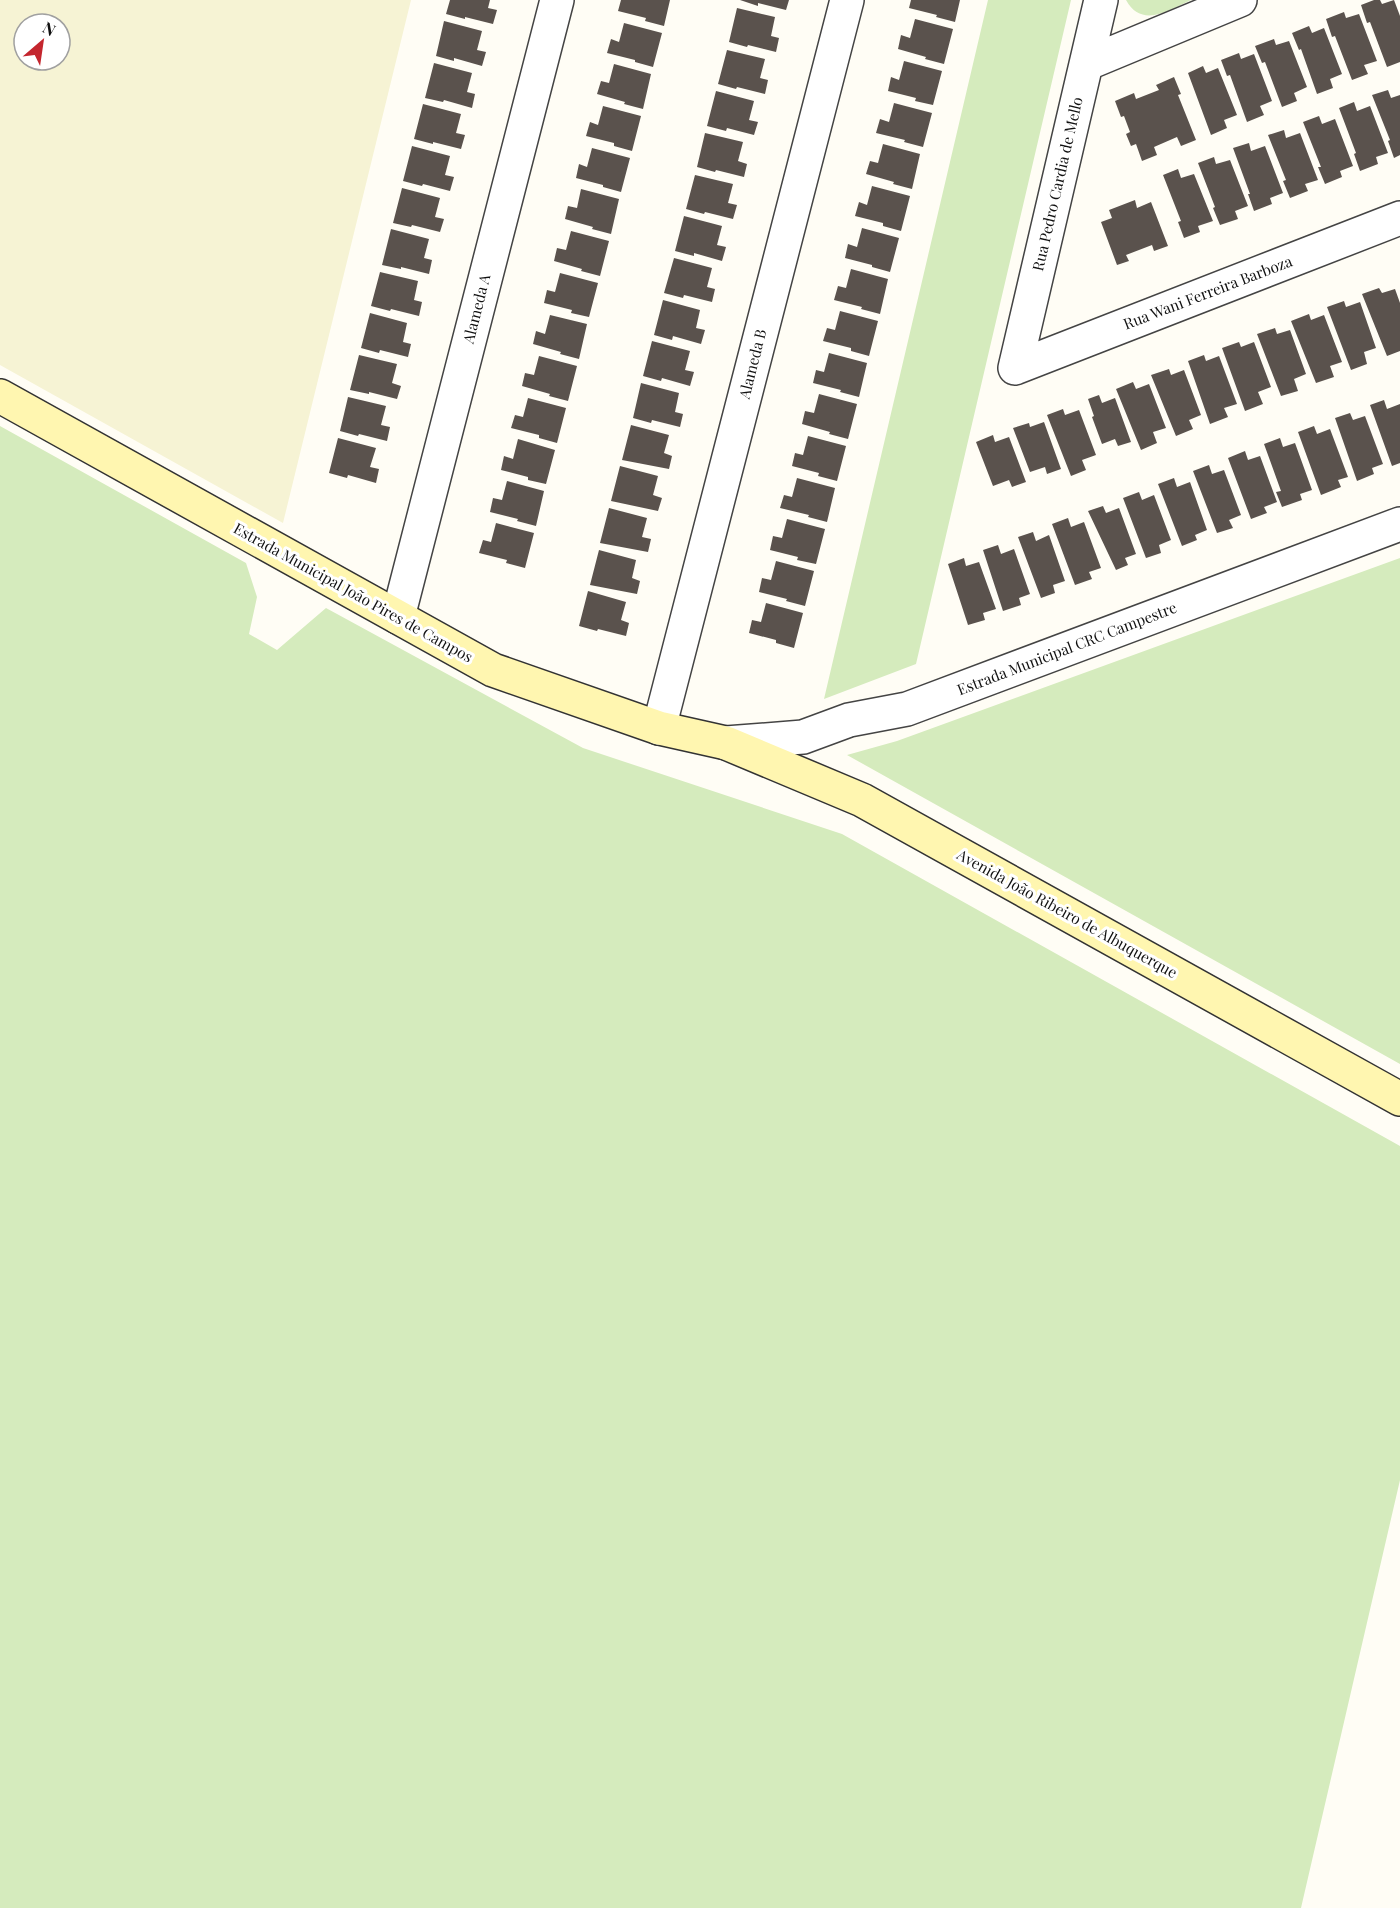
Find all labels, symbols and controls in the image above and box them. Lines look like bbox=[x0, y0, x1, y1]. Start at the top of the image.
north arrow bbox=[12, 12, 72, 72]
text: N bbox=[39, 16, 60, 41]
street label: Rua Pedro Cardia de Mello bbox=[1027, 95, 1087, 273]
street label: Rua Wani Ferreira Barboza bbox=[1120, 250, 1295, 334]
street label: Alameda A bbox=[458, 271, 494, 347]
street label: Alameda B bbox=[733, 327, 770, 402]
street label: Estrada Municipal João Pires de Campos bbox=[230, 518, 477, 666]
street label: Estrada Municipal CRC Campestre bbox=[954, 597, 1179, 699]
street label: Avenida João Ribeiro de Albuquerque bbox=[953, 844, 1181, 982]

